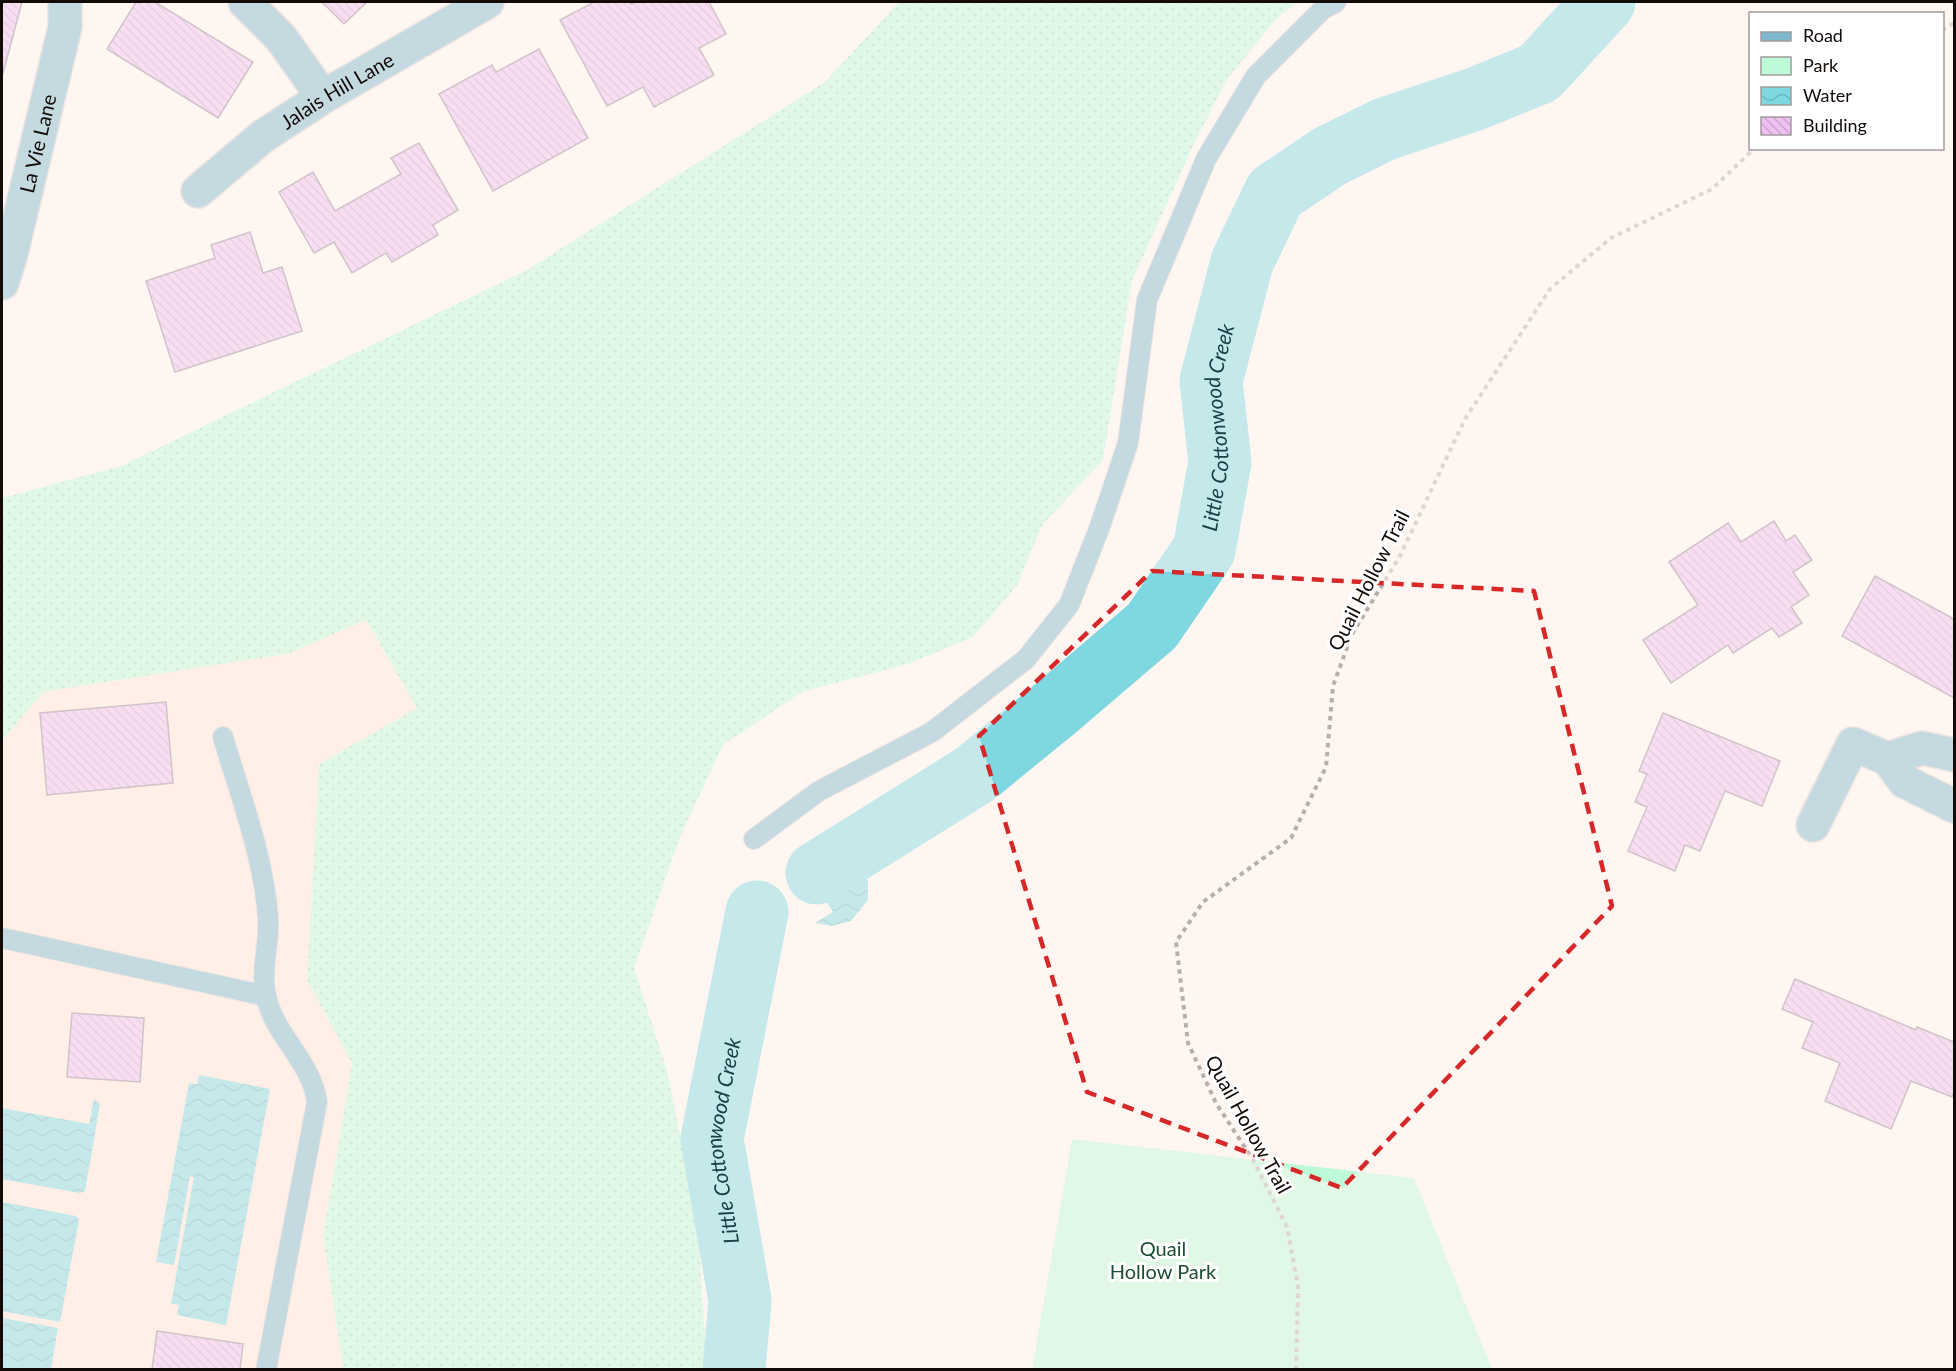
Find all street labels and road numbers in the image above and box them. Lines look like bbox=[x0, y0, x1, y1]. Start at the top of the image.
street label: Jalais Hill Lane bbox=[276, 47, 398, 134]
street label: La Vie Lane bbox=[14, 92, 61, 195]
street label: Quail Hollow Trail bbox=[1322, 506, 1414, 654]
street label: Quail Hollow Trail bbox=[1201, 1051, 1297, 1197]

